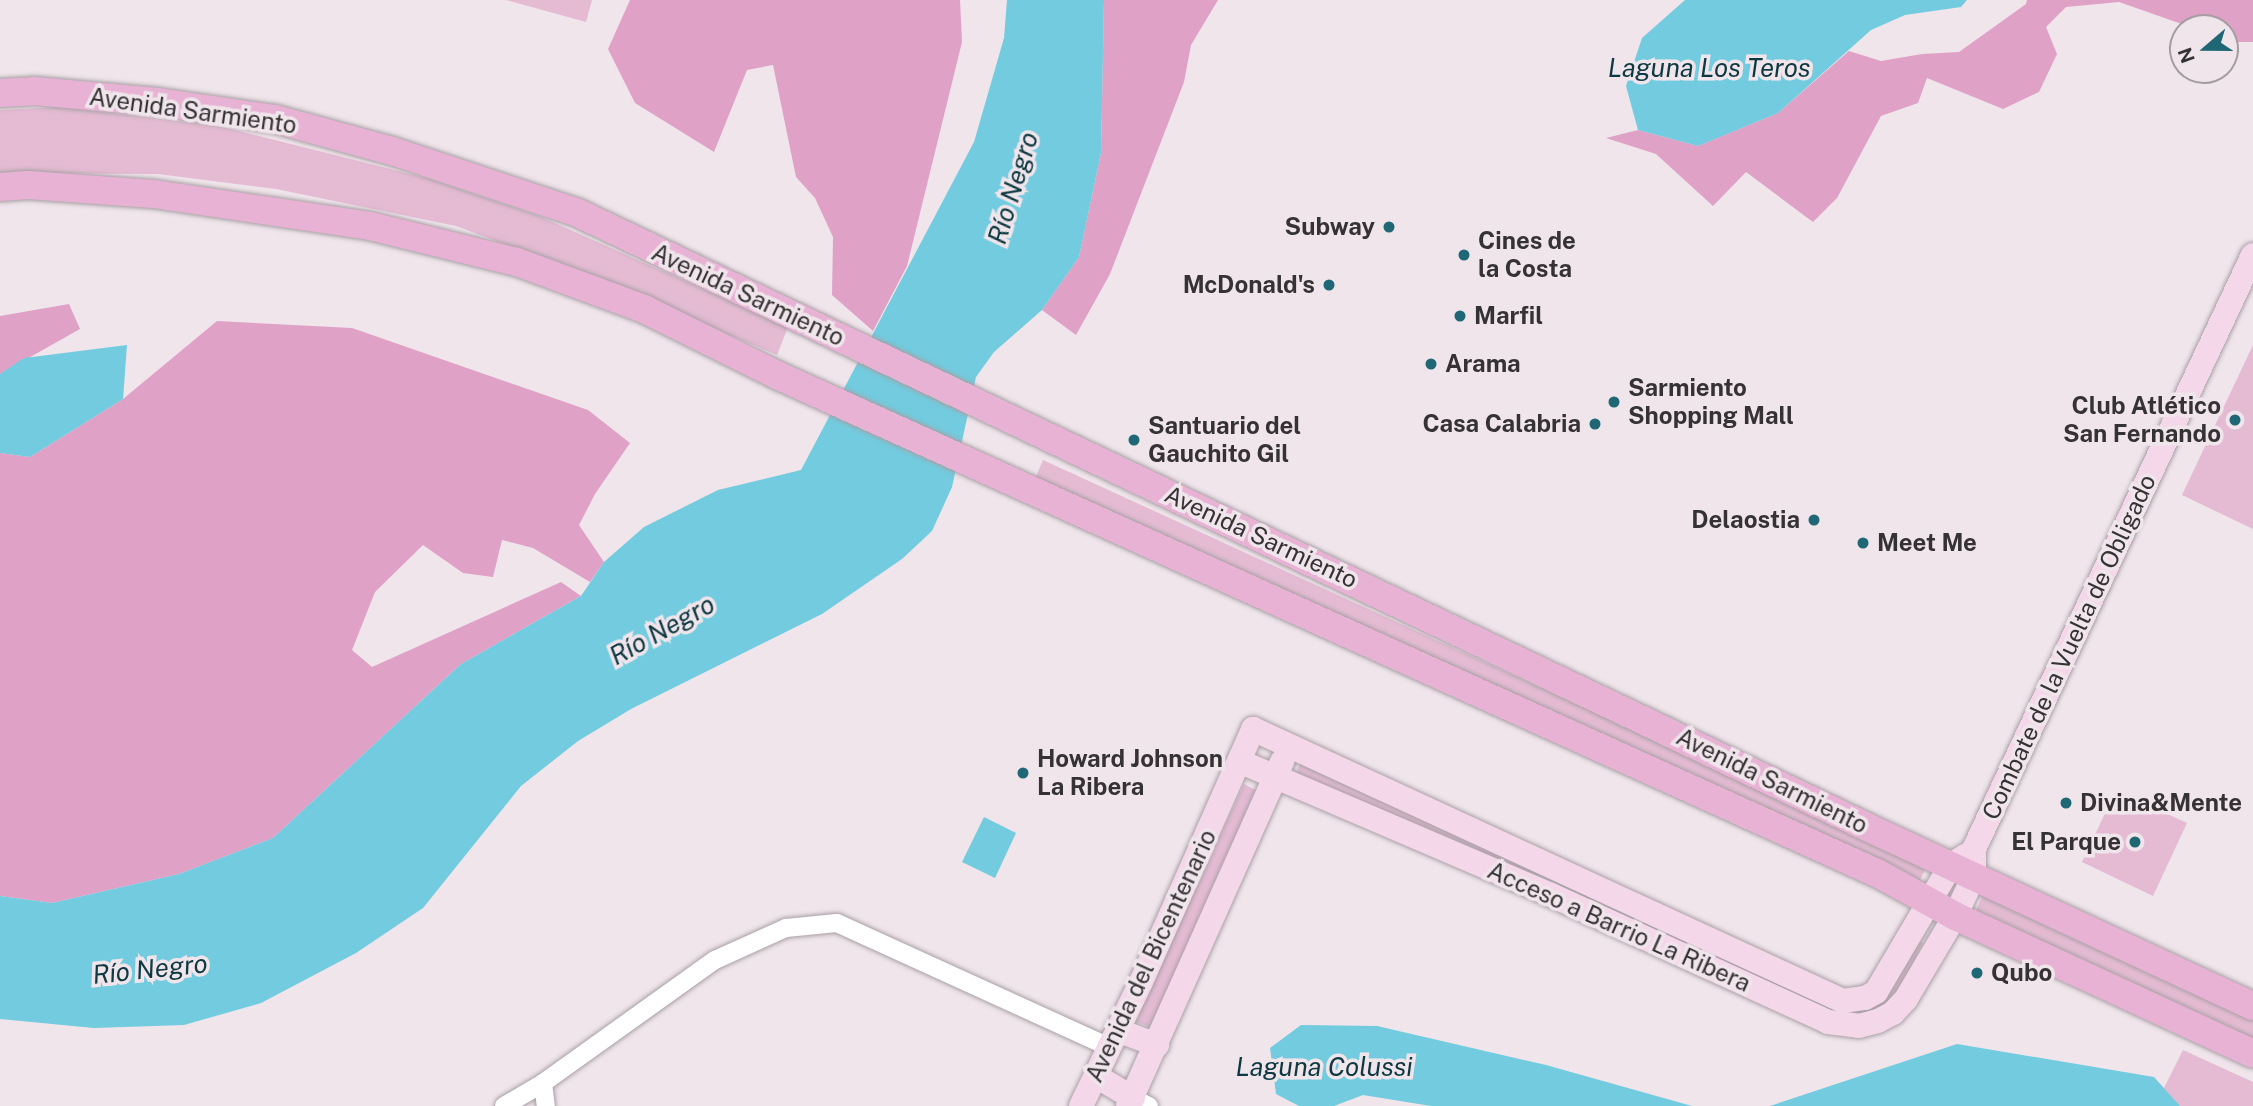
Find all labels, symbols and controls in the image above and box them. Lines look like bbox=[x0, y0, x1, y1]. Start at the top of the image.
north arrow bbox=[2169, 14, 2239, 84]
text: N bbox=[2173, 45, 2199, 66]
water label: Laguna Los Teros bbox=[1608, 52, 1810, 84]
street label: Avenida Sarmiento bbox=[87, 82, 299, 140]
water label: Río Negro bbox=[981, 128, 1045, 248]
place label: Subway bbox=[1285, 213, 1375, 241]
marker: Subway bbox=[1381, 219, 1397, 235]
place label: Cines de la Costa bbox=[1478, 227, 1576, 283]
street label: Avenida Sarmiento bbox=[647, 238, 849, 352]
marker: Cines de la Costa bbox=[1456, 247, 1472, 263]
place label: McDonald's bbox=[1183, 271, 1315, 299]
marker: McDonald's bbox=[1321, 277, 1337, 293]
place label: Marfil bbox=[1474, 302, 1543, 330]
marker: Marfil bbox=[1452, 308, 1468, 324]
place label: Arama bbox=[1445, 350, 1521, 378]
marker: Arama bbox=[1423, 356, 1439, 372]
place label: Sarmiento Shopping Mall bbox=[1628, 374, 1794, 430]
place label: Club Atlético San Fernando bbox=[2063, 392, 2221, 448]
marker: Sarmiento Shopping Mall bbox=[1606, 394, 1622, 410]
place label: Casa Calabria bbox=[1423, 410, 1581, 438]
place label: Santuario del Gauchito Gil bbox=[1148, 412, 1301, 468]
marker: Club Atlético San Fernando bbox=[2227, 412, 2243, 428]
marker: Casa Calabria bbox=[1587, 416, 1603, 432]
marker: Santuario del Gauchito Gil bbox=[1126, 432, 1142, 448]
street label: Combate de la Vuelta de Obligado bbox=[1976, 469, 2162, 825]
street label: Avenida Sarmiento bbox=[1160, 480, 1362, 594]
place label: Delaostia bbox=[1691, 506, 1800, 534]
marker: Delaostia bbox=[1806, 512, 1822, 528]
place label: Meet Me bbox=[1877, 529, 1977, 557]
marker: Meet Me bbox=[1855, 535, 1871, 551]
water label: Río Negro bbox=[604, 588, 720, 672]
street label: Avenida Sarmiento bbox=[1672, 722, 1872, 840]
place label: Howard Johnson La Ribera bbox=[1037, 745, 1223, 801]
marker: Howard Johnson La Ribera bbox=[1015, 765, 1031, 781]
place label: Divina&Mente bbox=[2080, 789, 2242, 817]
marker: Divina&Mente bbox=[2058, 795, 2074, 811]
street label: Avenida del Bicentenario bbox=[1080, 825, 1222, 1087]
place label: El Parque bbox=[2011, 828, 2121, 856]
marker: El Parque bbox=[2127, 834, 2143, 850]
street label: Acceso a Barrio La Ribera bbox=[1483, 856, 1755, 998]
water label: Río Negro bbox=[91, 947, 209, 991]
place label: Qubo bbox=[1991, 959, 2052, 987]
marker: Qubo bbox=[1969, 965, 1985, 981]
water label: Laguna Colussi bbox=[1235, 1051, 1413, 1083]

